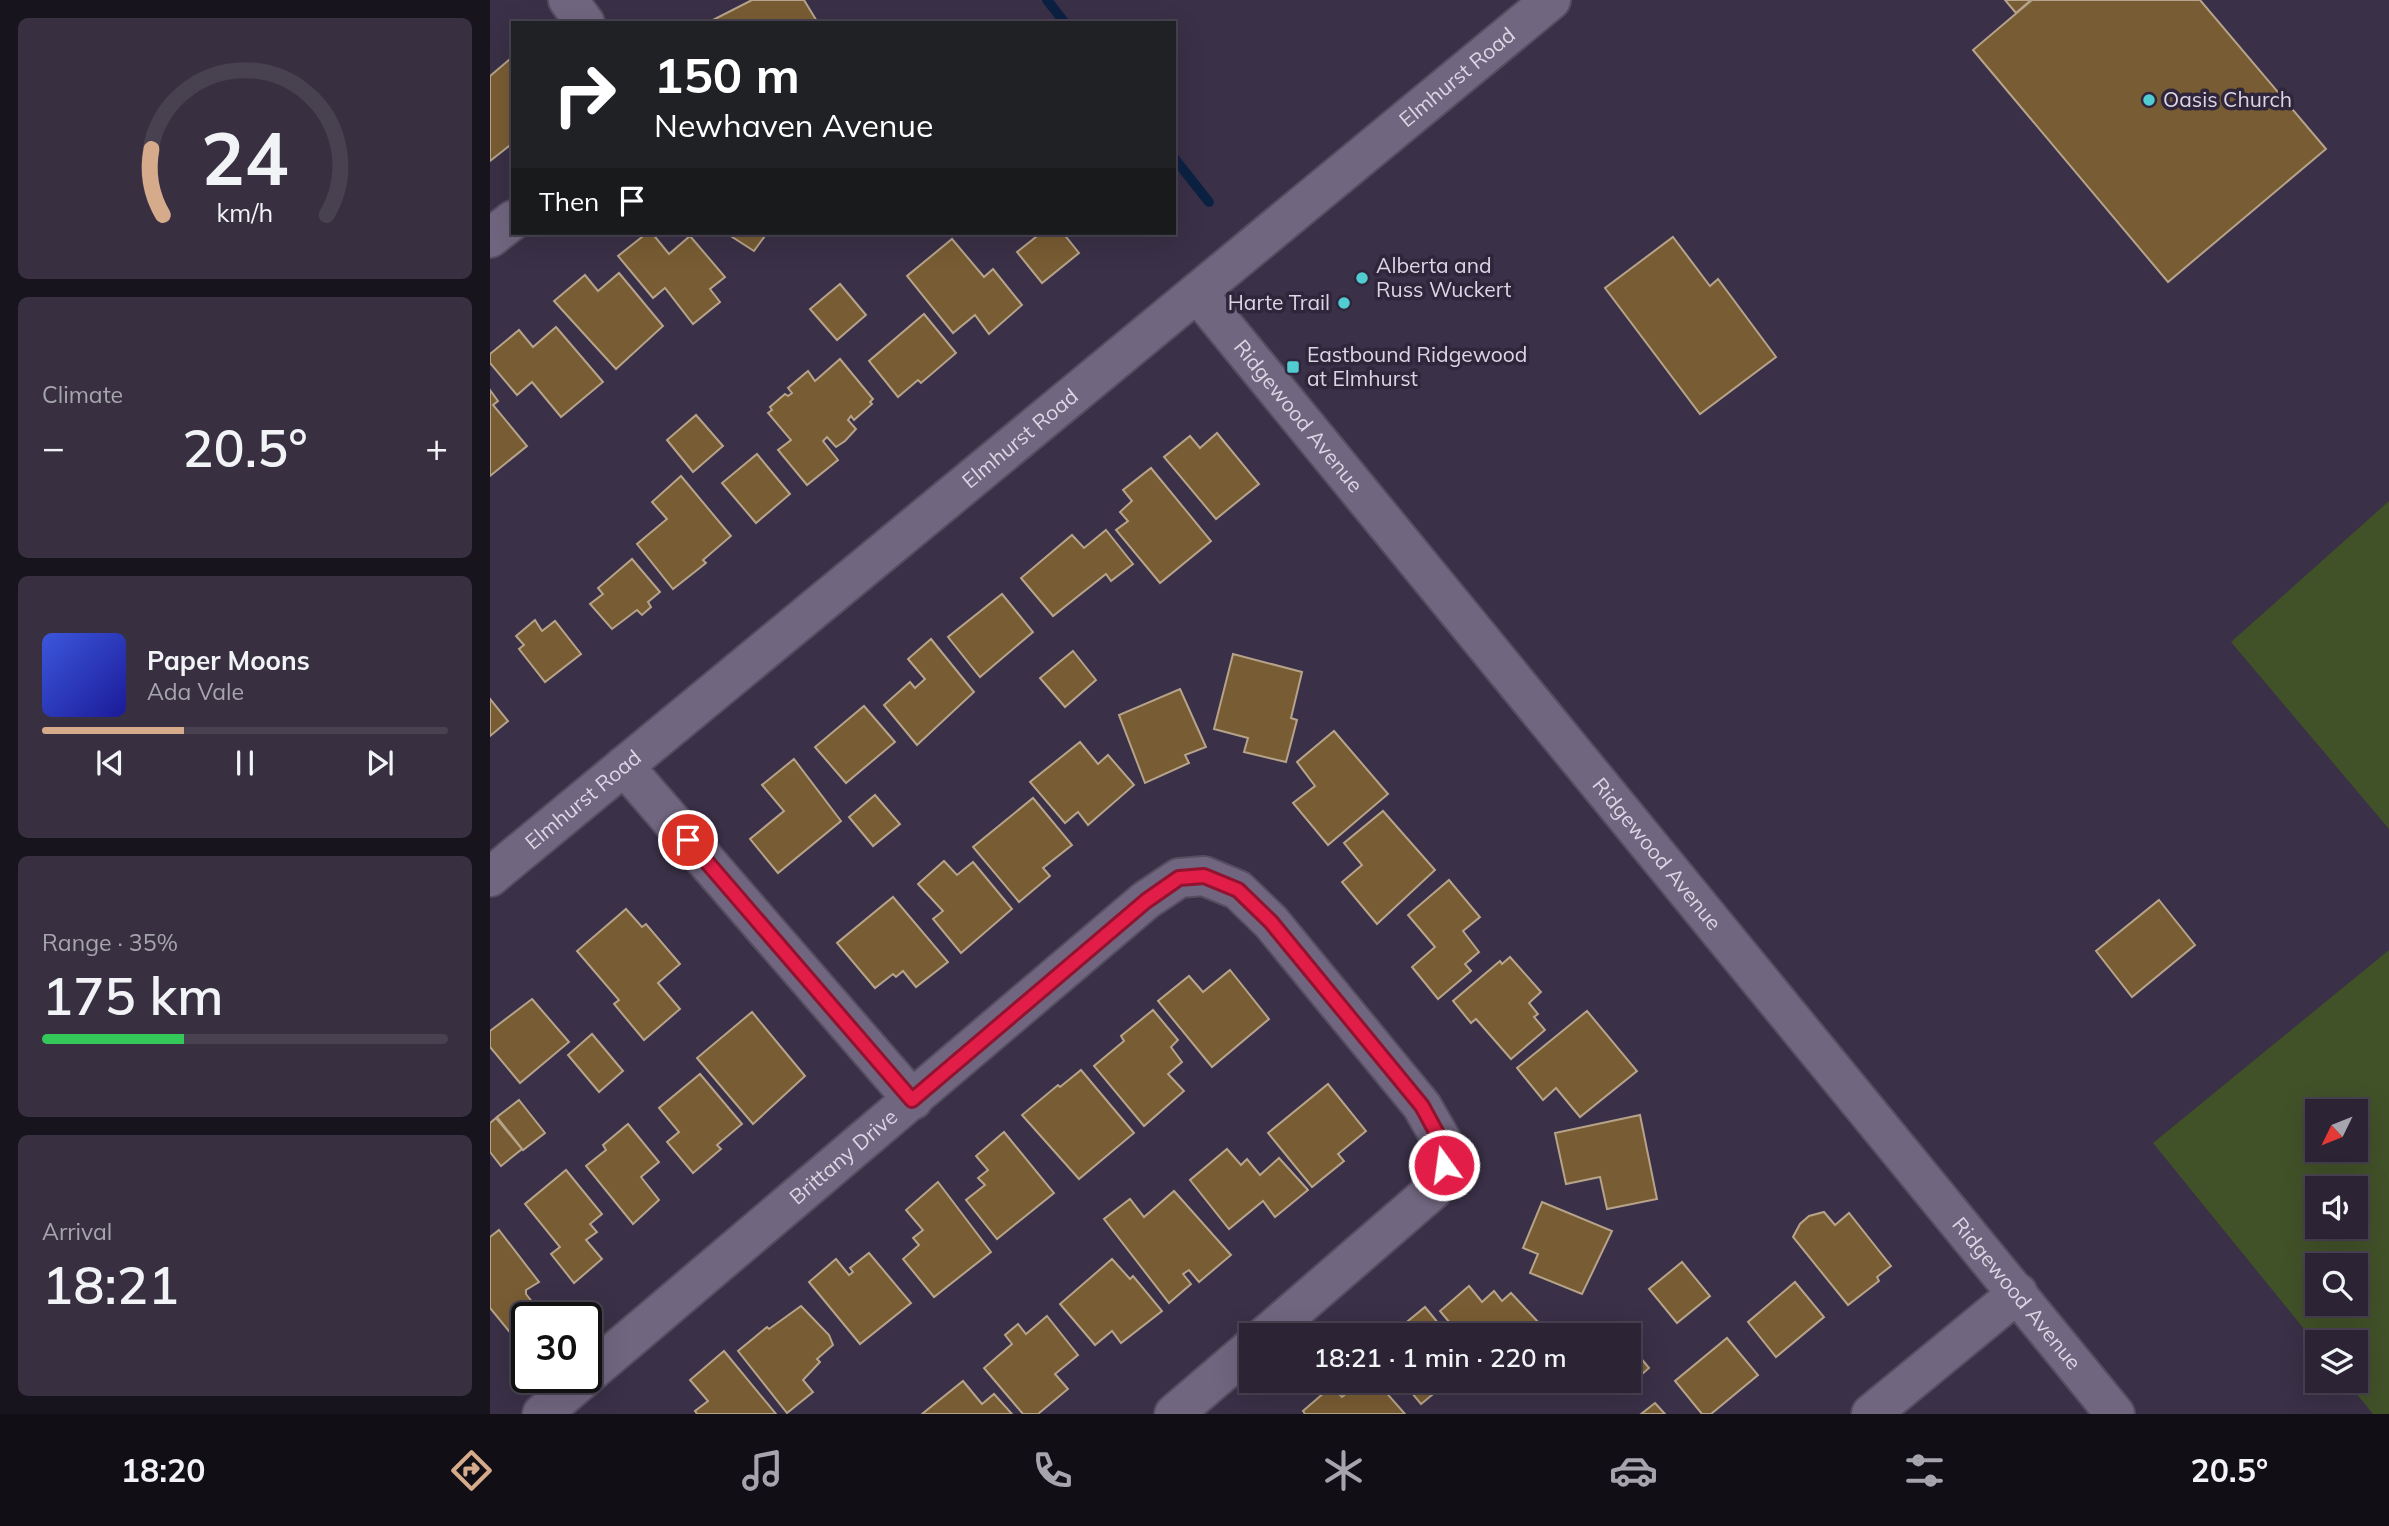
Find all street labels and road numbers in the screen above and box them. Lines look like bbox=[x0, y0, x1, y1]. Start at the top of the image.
street label: Elmhurst Road bbox=[1394, 21, 1520, 132]
street label: Ridgewood Avenue bbox=[1229, 334, 1369, 497]
street label: Elmhurst Road bbox=[956, 383, 1083, 493]
street label: Elmhurst Road bbox=[519, 744, 646, 855]
street label: Ridgewood Avenue bbox=[1587, 772, 1728, 935]
street label: Brittany Drive bbox=[784, 1103, 902, 1209]
street label: Ridgewood Avenue bbox=[1947, 1211, 2087, 1375]

